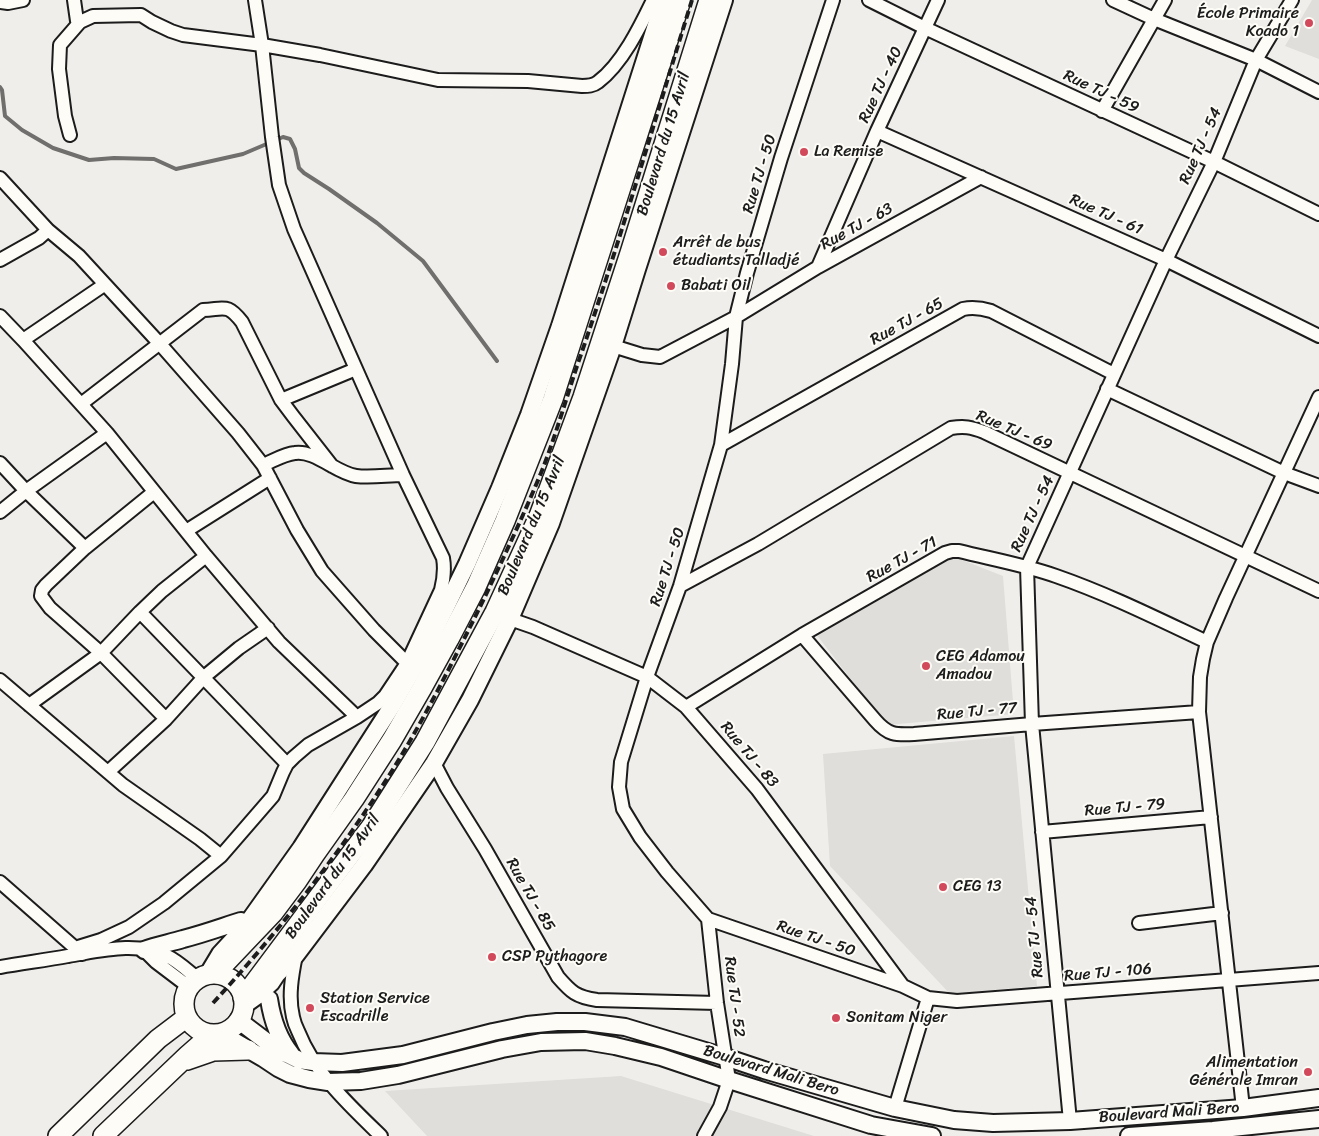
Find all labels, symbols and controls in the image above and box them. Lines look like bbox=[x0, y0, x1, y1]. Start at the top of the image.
place label: École Primaire Koado 1 bbox=[1197, 4, 1299, 42]
marker: École Primaire Koado 1 bbox=[1303, 17, 1315, 29]
street label: Rue TJ - 40 bbox=[855, 44, 907, 126]
street label: Rue TJ - 59 bbox=[1060, 66, 1142, 118]
street label: Boulevard du 15 Avril bbox=[633, 70, 695, 218]
street label: Rue TJ - 54 bbox=[1176, 105, 1226, 187]
street label: Rue TJ - 50 bbox=[739, 132, 781, 216]
place label: La Remise bbox=[814, 142, 883, 162]
marker: La Remise bbox=[798, 146, 810, 158]
street label: Rue TJ - 61 bbox=[1067, 190, 1145, 240]
street label: Rue TJ - 63 bbox=[817, 199, 897, 255]
place label: Arrêt de bus étudiants Talladjé bbox=[673, 233, 799, 271]
marker: Arrêt de bus étudiants Talladjé bbox=[657, 246, 669, 258]
place label: Babati Oil bbox=[681, 276, 751, 296]
marker: Babati Oil bbox=[665, 280, 677, 292]
street label: Rue TJ - 65 bbox=[867, 294, 947, 350]
street label: Rue TJ - 69 bbox=[973, 406, 1055, 456]
street label: Boulevard du 15 Avril bbox=[494, 454, 570, 598]
street label: Rue TJ - 54 bbox=[1007, 473, 1059, 555]
street label: Rue TJ - 50 bbox=[646, 525, 690, 609]
street label: Rue TJ - 71 bbox=[863, 533, 941, 587]
place label: CEG Adamou Amadou bbox=[936, 647, 1025, 685]
marker: CEG Adamou Amadou bbox=[920, 660, 932, 672]
street label: Rue TJ - 77 bbox=[936, 699, 1018, 725]
street label: Rue TJ - 83 bbox=[716, 718, 782, 792]
street label: Rue TJ - 79 bbox=[1084, 795, 1166, 821]
street label: Boulevard du 15 Avril bbox=[281, 811, 385, 943]
street label: Rue TJ - 85 bbox=[501, 855, 559, 935]
place label: CEG 13 bbox=[953, 877, 1002, 897]
marker: CEG 13 bbox=[937, 881, 949, 893]
street label: Rue TJ - 54 bbox=[1022, 896, 1048, 978]
street label: Rue TJ - 50 bbox=[774, 917, 858, 961]
place label: CSP Pythagore bbox=[502, 947, 607, 967]
marker: CSP Pythagore bbox=[486, 951, 498, 963]
street label: Rue TJ - 52 bbox=[720, 956, 748, 1038]
street label: Rue TJ - 106 bbox=[1063, 960, 1153, 986]
place label: Station Service Escadrille bbox=[320, 989, 430, 1027]
marker: Station Service Escadrille bbox=[304, 1002, 316, 1014]
place label: Sonitam Niger bbox=[846, 1008, 947, 1028]
marker: Sonitam Niger bbox=[830, 1012, 842, 1024]
street label: Boulevard Mali Bero bbox=[701, 1041, 841, 1101]
place label: Alimentation Générale Imran bbox=[1190, 1053, 1298, 1091]
marker: Alimentation Générale Imran bbox=[1302, 1066, 1314, 1078]
street label: Boulevard Mali Bero bbox=[1098, 1099, 1240, 1127]

